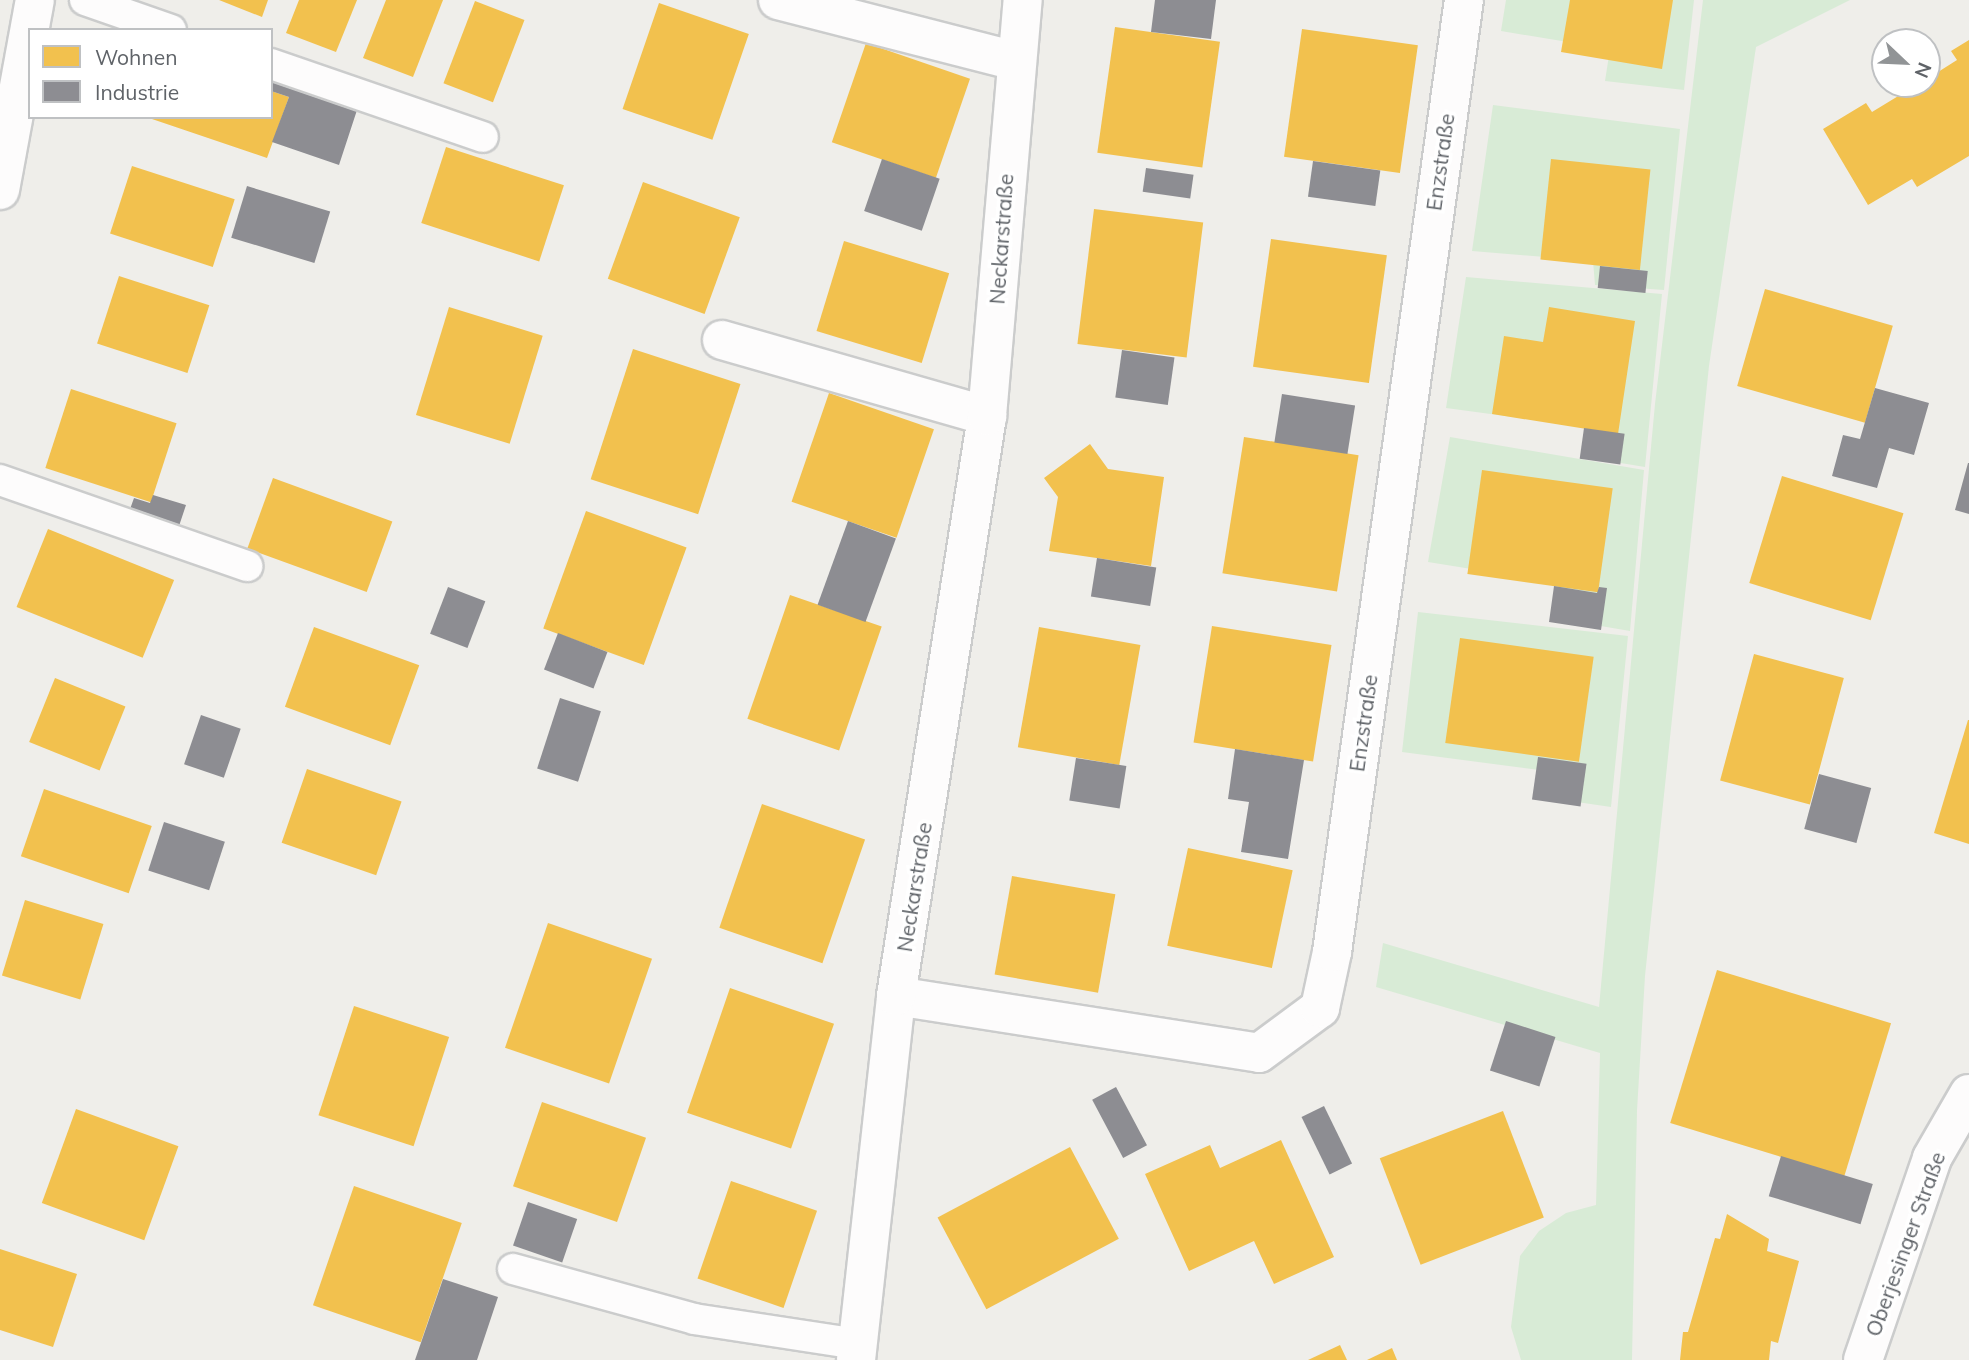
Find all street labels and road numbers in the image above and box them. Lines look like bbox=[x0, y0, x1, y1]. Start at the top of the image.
street label: Enzstraße bbox=[1421, 112, 1459, 212]
street label: Neckarstraße bbox=[984, 173, 1018, 305]
street label: Enzstraße bbox=[1344, 673, 1382, 773]
street label: Neckarstraße bbox=[891, 820, 937, 954]
street label: Oberjesinger Straße bbox=[1860, 1148, 1950, 1340]

